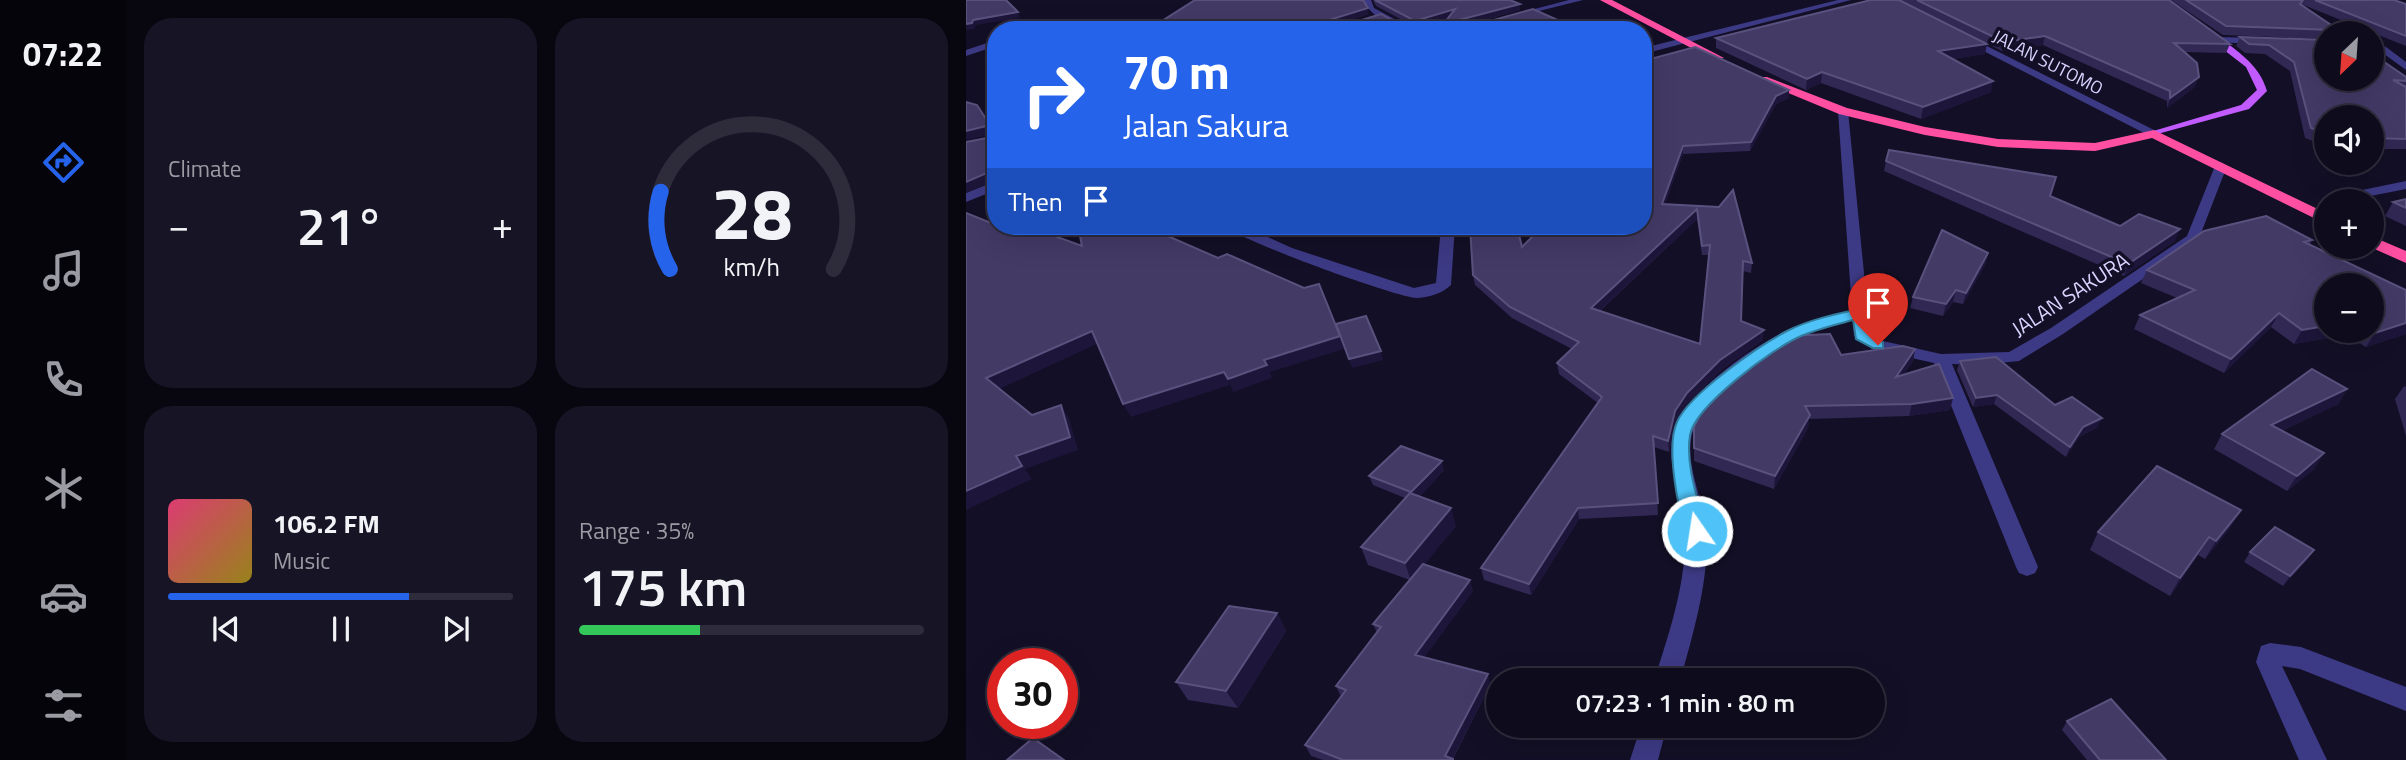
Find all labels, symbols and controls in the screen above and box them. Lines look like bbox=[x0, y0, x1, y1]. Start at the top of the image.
north arrow bbox=[2314, 21, 2384, 91]
map controls bbox=[2314, 21, 2384, 343]
street label: JALAN SUTOMO bbox=[1988, 23, 2108, 101]
text: 07:22 bbox=[23, 30, 103, 78]
text: 70 m bbox=[1123, 33, 1230, 108]
icon: right bbox=[1008, 49, 1099, 140]
text: Jalan Sakura bbox=[1123, 101, 1289, 149]
button: sound bbox=[2314, 105, 2384, 175]
icon: directions bbox=[39, 138, 88, 187]
text: Climate bbox=[168, 151, 241, 186]
text: 28 bbox=[711, 157, 792, 267]
text: Then bbox=[1008, 182, 1063, 221]
icon: arrive bbox=[1077, 182, 1115, 220]
text: 21° bbox=[297, 186, 384, 265]
button: + bbox=[2314, 189, 2384, 259]
text: − bbox=[168, 196, 189, 254]
text: + bbox=[492, 196, 513, 254]
street label: JALAN SAKURA bbox=[2005, 244, 2135, 344]
icon: music bbox=[39, 246, 88, 295]
text: km/h bbox=[723, 248, 780, 286]
pin bbox=[1848, 273, 1908, 345]
button: − bbox=[2314, 273, 2384, 343]
icon: arrive bbox=[1859, 284, 1897, 322]
icon: phone bbox=[39, 355, 88, 404]
icon: climate bbox=[39, 464, 88, 513]
position arrow bbox=[1660, 494, 1734, 568]
text: 106.2 FM bbox=[273, 504, 380, 543]
text: Range · 35% bbox=[579, 513, 694, 548]
text: Music bbox=[273, 543, 330, 578]
text: 175 km bbox=[579, 547, 747, 626]
icon: car bbox=[39, 572, 88, 621]
icon: previous bbox=[207, 610, 245, 648]
icon: pause bbox=[322, 610, 360, 648]
icon: next bbox=[437, 610, 475, 648]
speed limit sign: 30 bbox=[987, 648, 1078, 739]
icon: filters bbox=[39, 681, 88, 730]
text: 07:23 · 1 min · 80 m bbox=[1576, 683, 1795, 722]

